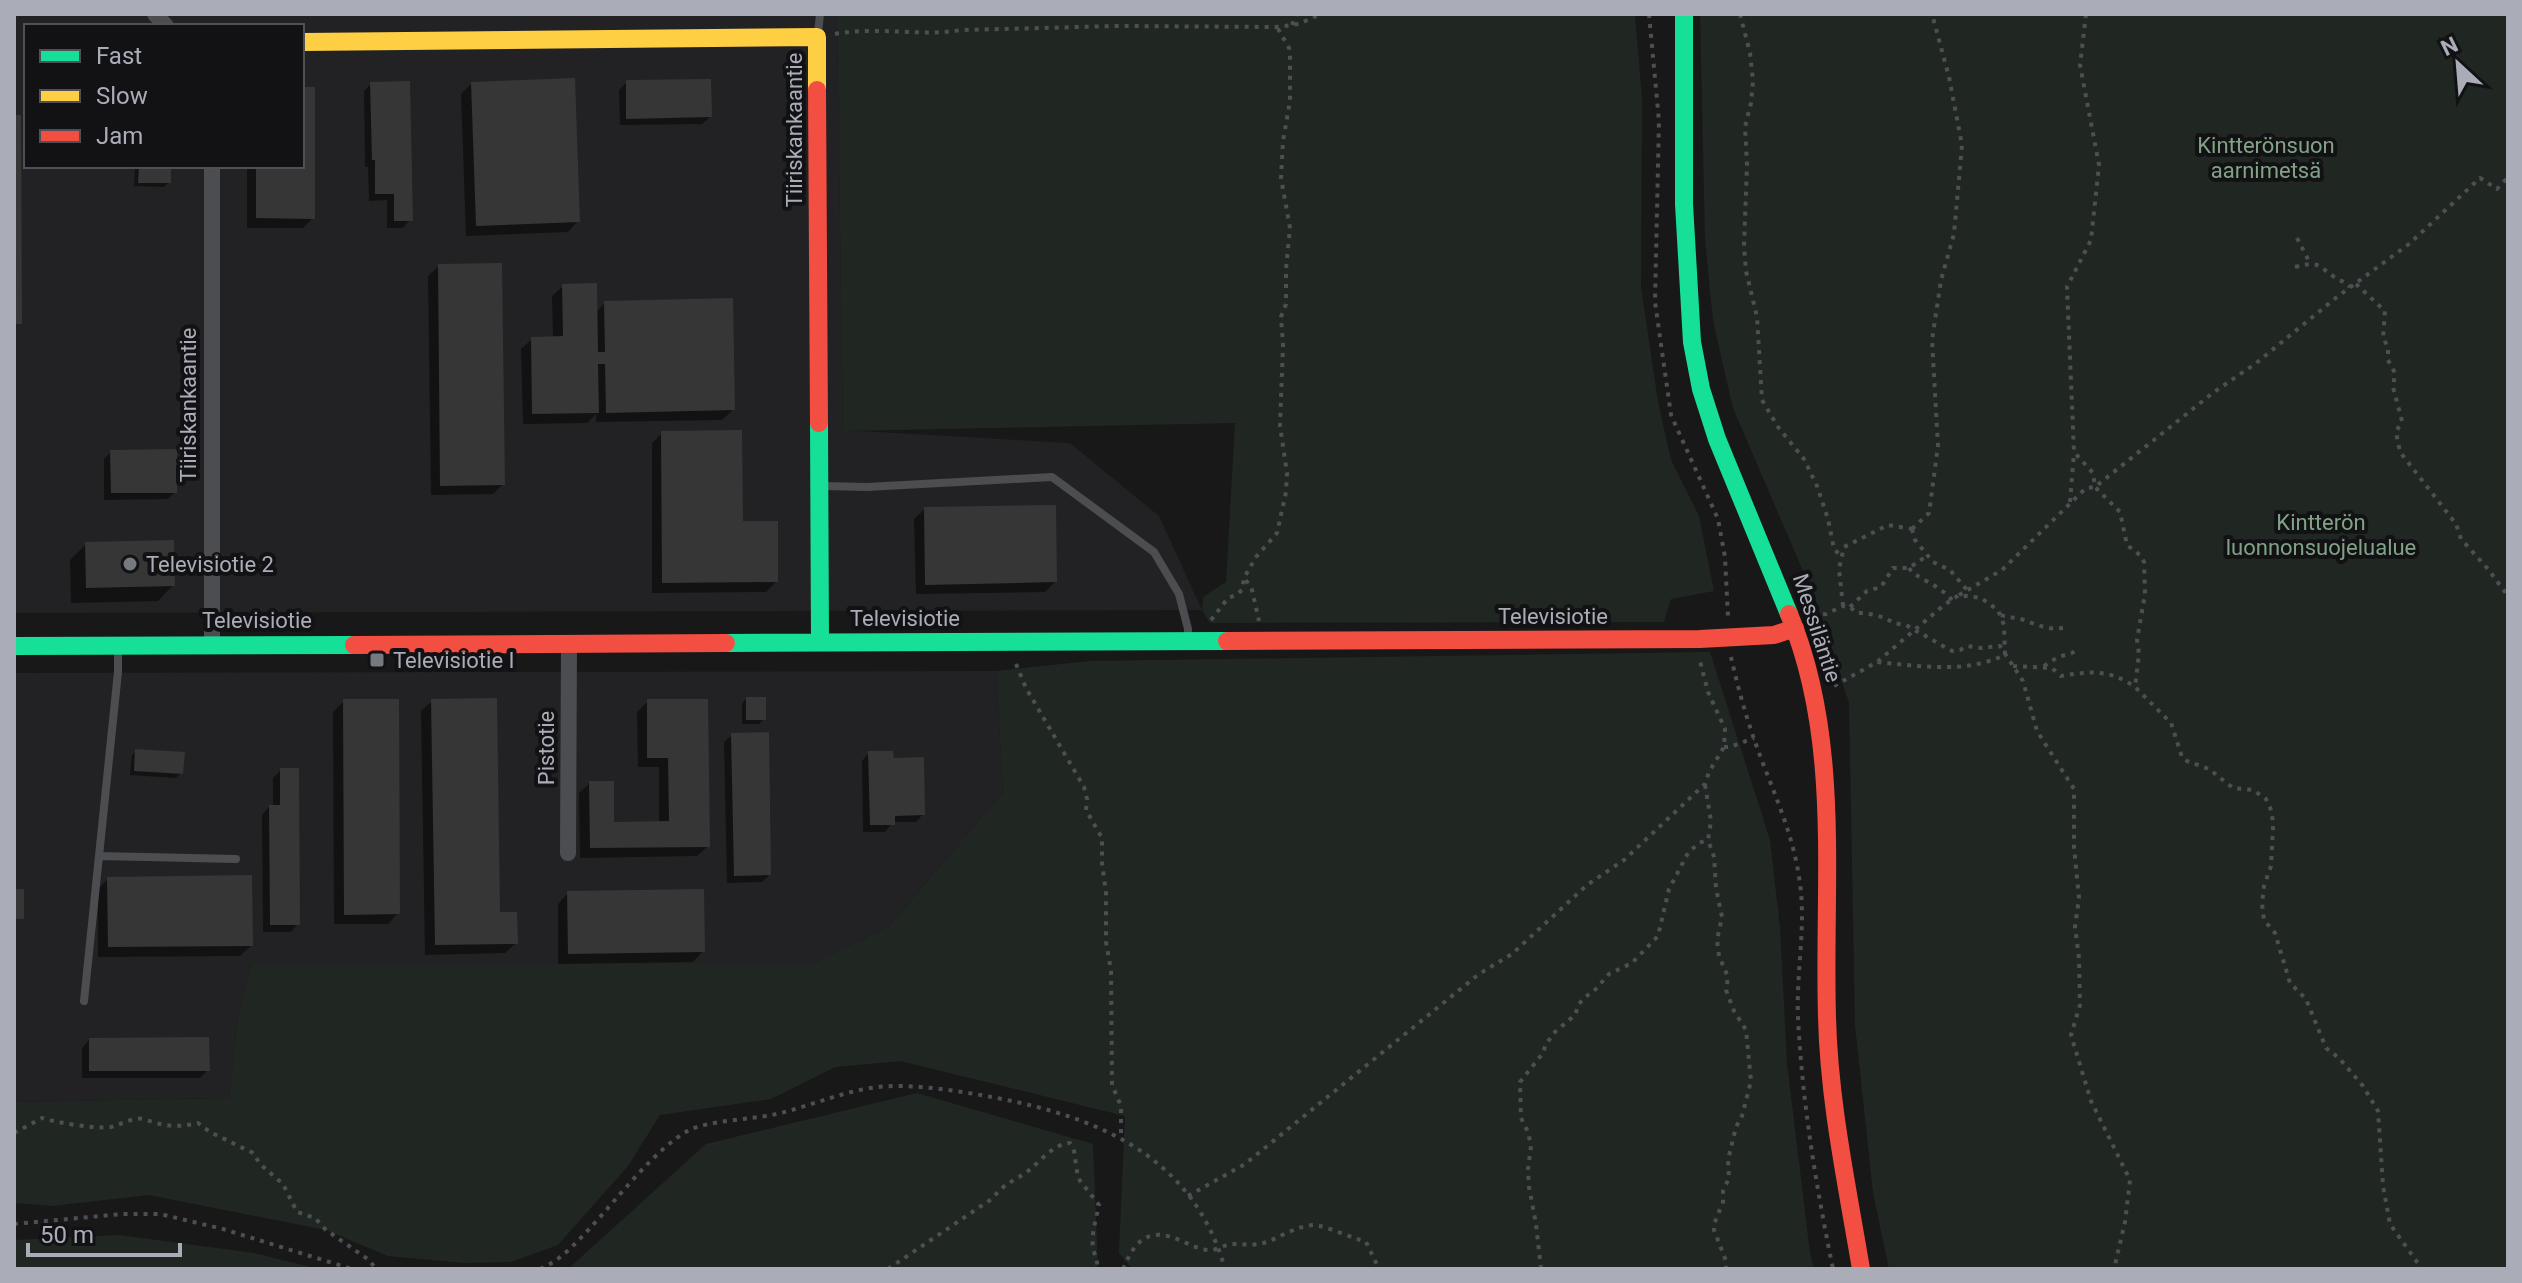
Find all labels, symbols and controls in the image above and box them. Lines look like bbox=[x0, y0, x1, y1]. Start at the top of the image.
legend bbox=[24, 24, 304, 168]
north arrow bbox=[2418, 24, 2498, 104]
text: N bbox=[2437, 32, 2462, 61]
text: Fast bbox=[96, 42, 142, 70]
street label: Tiiriskankaantie bbox=[782, 53, 807, 207]
text: Slow bbox=[96, 82, 148, 110]
text: Jam bbox=[96, 122, 143, 150]
park label: Kintterönsuon aarnimetsä bbox=[2197, 133, 2335, 183]
street label: Tiiriskankaantie bbox=[176, 328, 201, 482]
park label: Kintterön luonnonsuojelualue bbox=[2226, 510, 2416, 560]
place label: Televisiotie 2 bbox=[146, 552, 274, 577]
marker: Televisiotie 2 bbox=[121, 555, 139, 573]
street label: Messiläntie bbox=[1788, 571, 1846, 685]
street label: Televisiotie bbox=[1498, 604, 1608, 629]
street label: Televisiotie bbox=[850, 606, 960, 631]
street label: Televisiotie bbox=[202, 608, 312, 633]
place label: Televisiotie I bbox=[393, 648, 515, 673]
marker: Televisiotie I bbox=[368, 651, 386, 669]
street label: Pistotie bbox=[534, 711, 559, 785]
scale bar bbox=[28, 1207, 180, 1257]
text: 50 m bbox=[40, 1221, 94, 1249]

